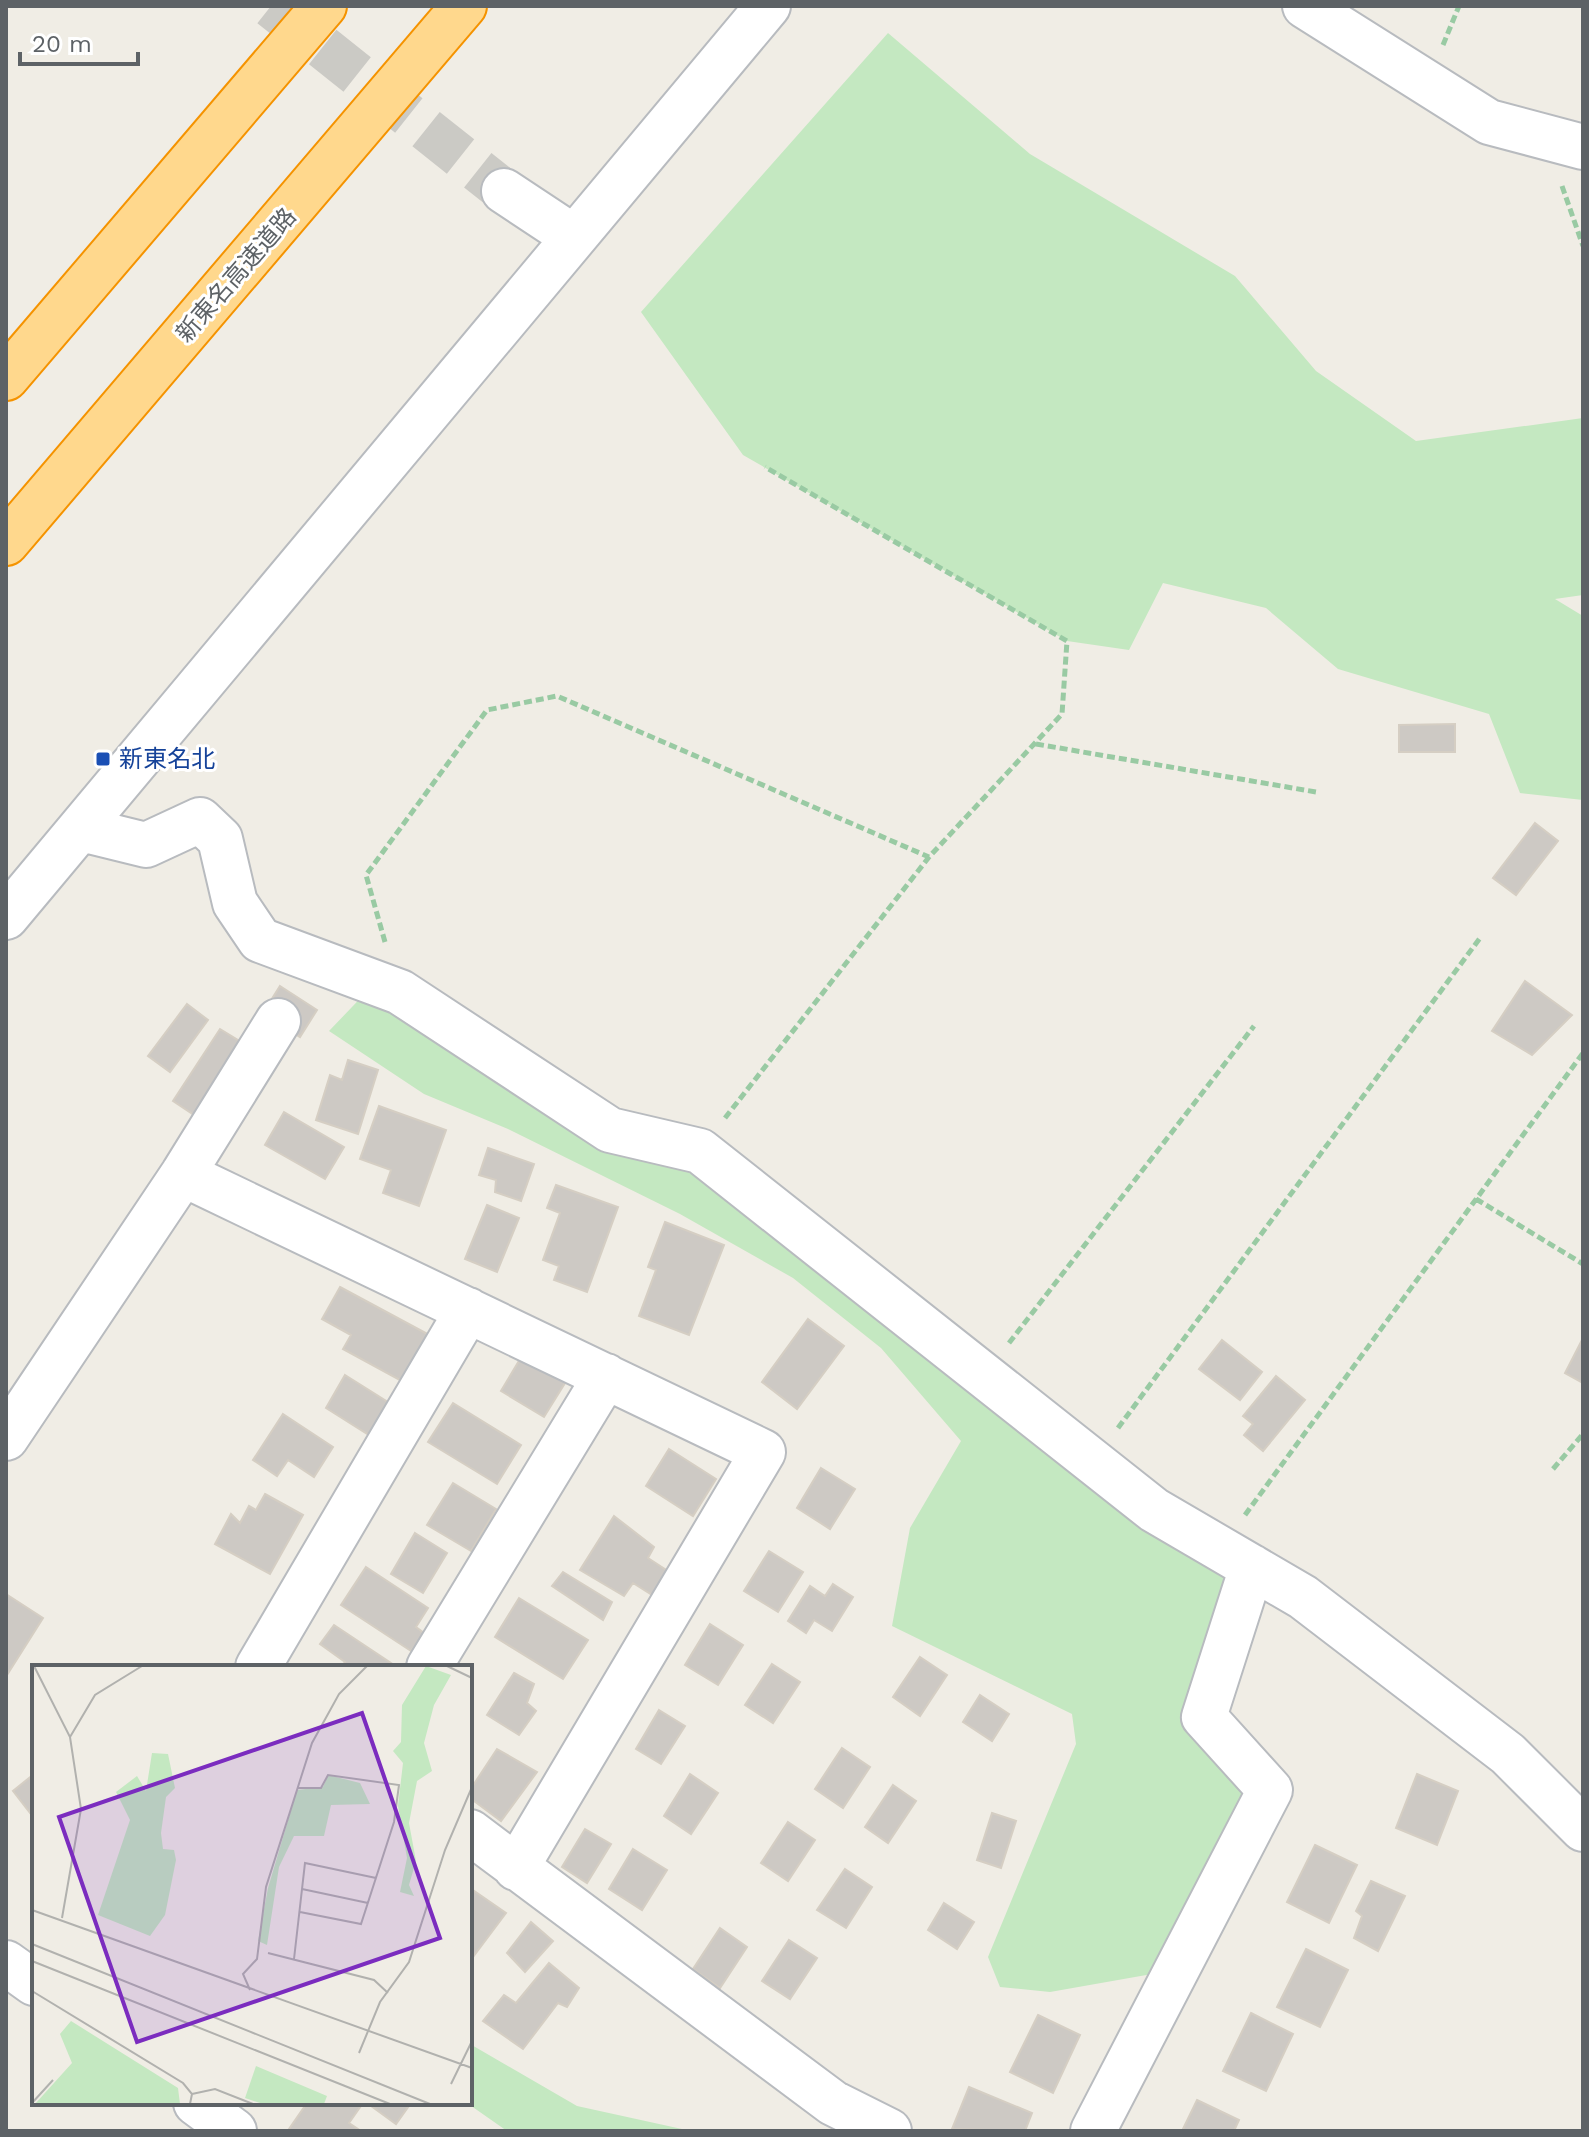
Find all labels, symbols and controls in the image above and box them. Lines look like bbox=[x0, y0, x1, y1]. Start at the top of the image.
scale bar bbox=[20, 16, 138, 66]
text: 20 m bbox=[32, 30, 92, 58]
street label: 新東名高速道路 bbox=[170, 202, 302, 348]
place label: 新東名北 bbox=[119, 745, 215, 773]
marker: 新東名北 bbox=[94, 750, 112, 768]
inset map bbox=[32, 1665, 472, 2105]

